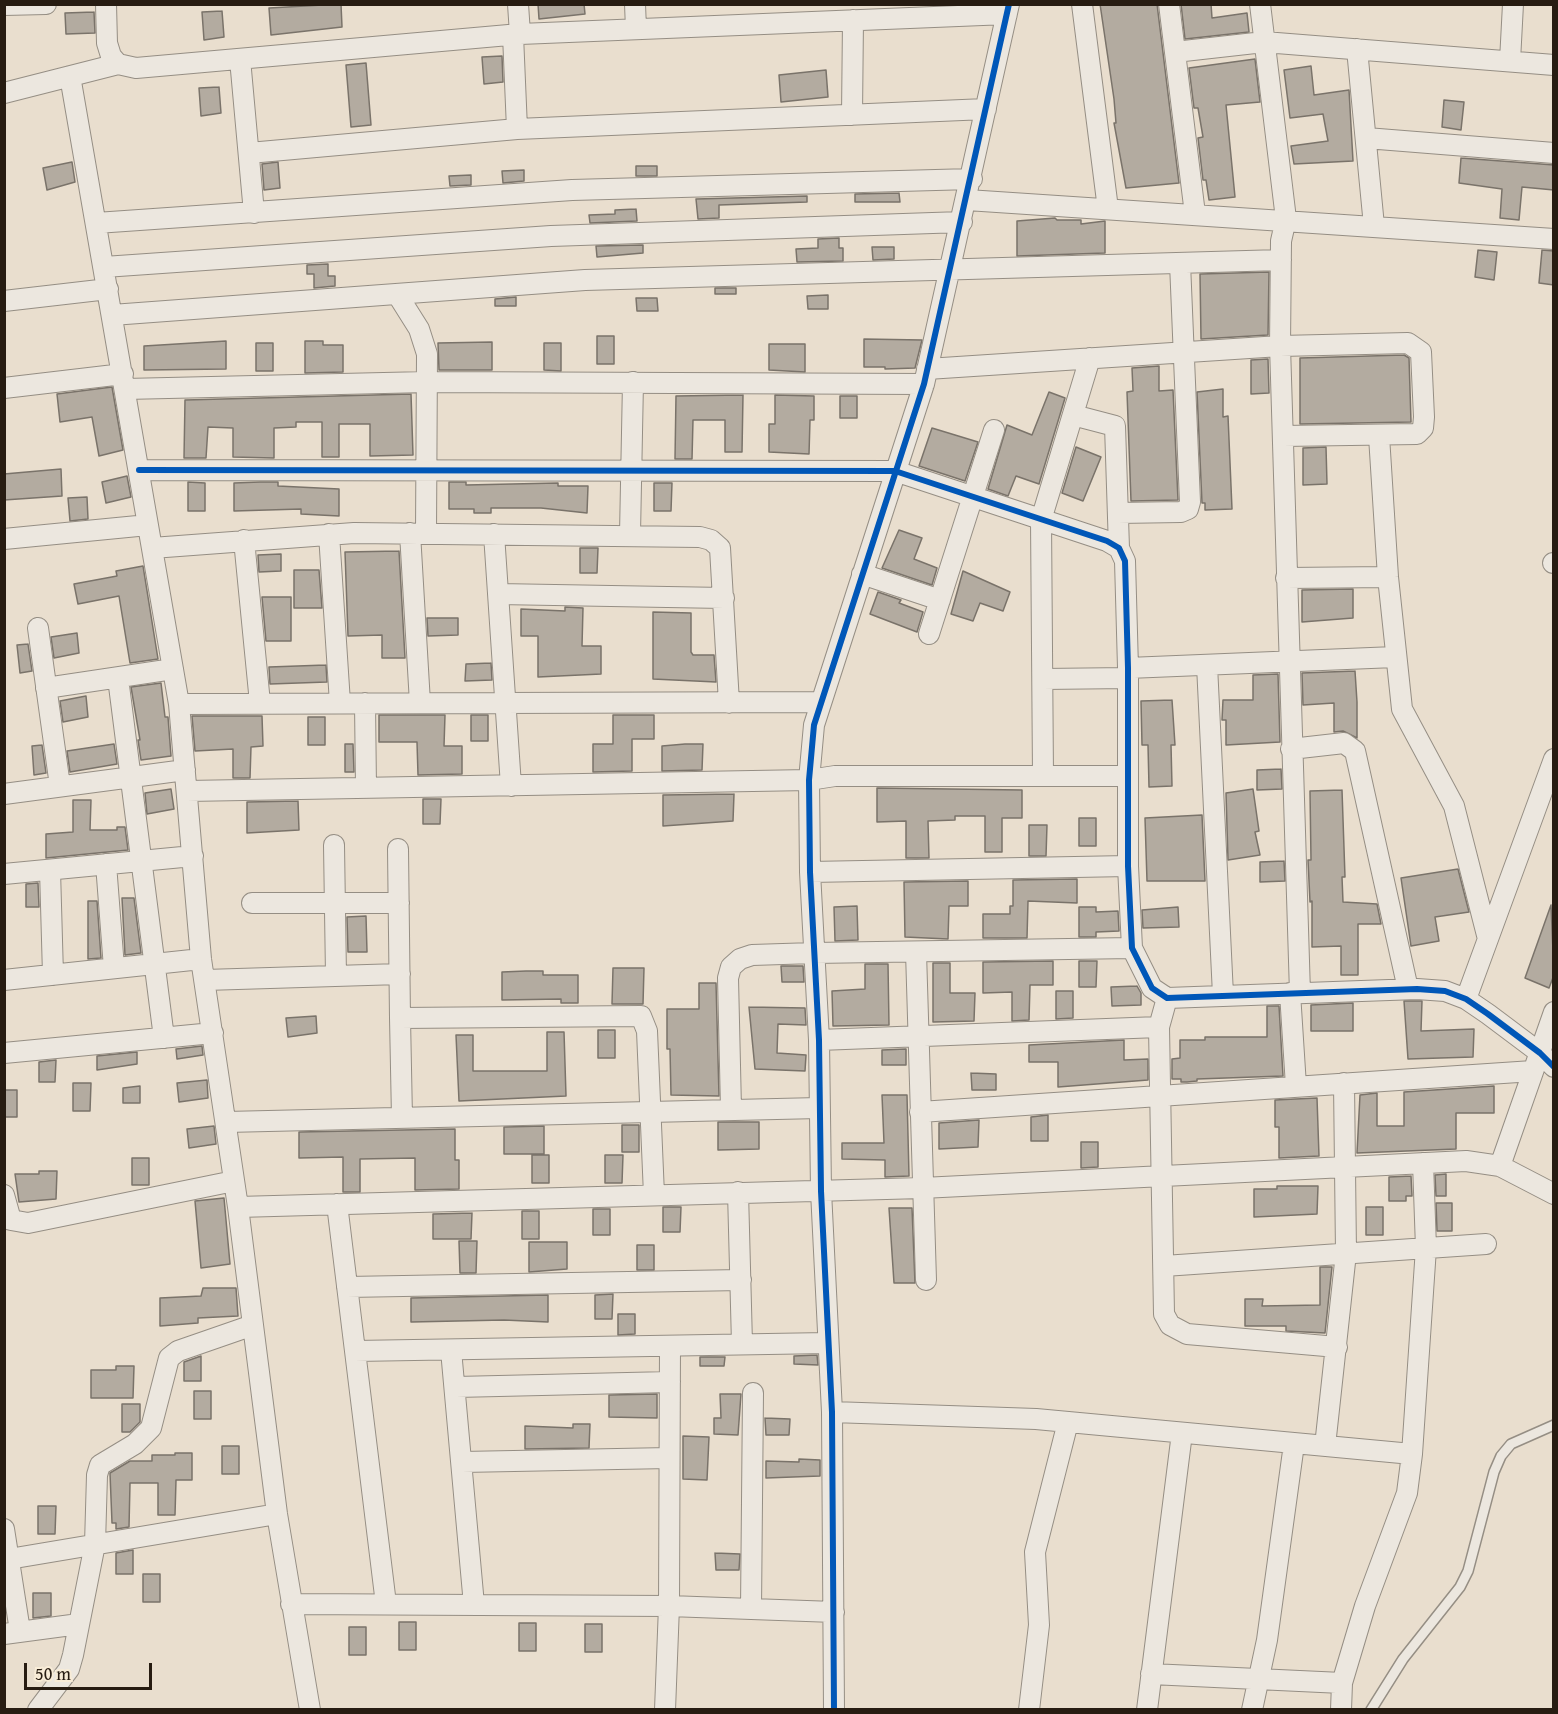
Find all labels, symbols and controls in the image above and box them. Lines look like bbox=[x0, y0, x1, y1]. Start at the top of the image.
scale bar bbox=[27, 1651, 154, 1689]
text: 50 m bbox=[35, 1660, 71, 1687]

